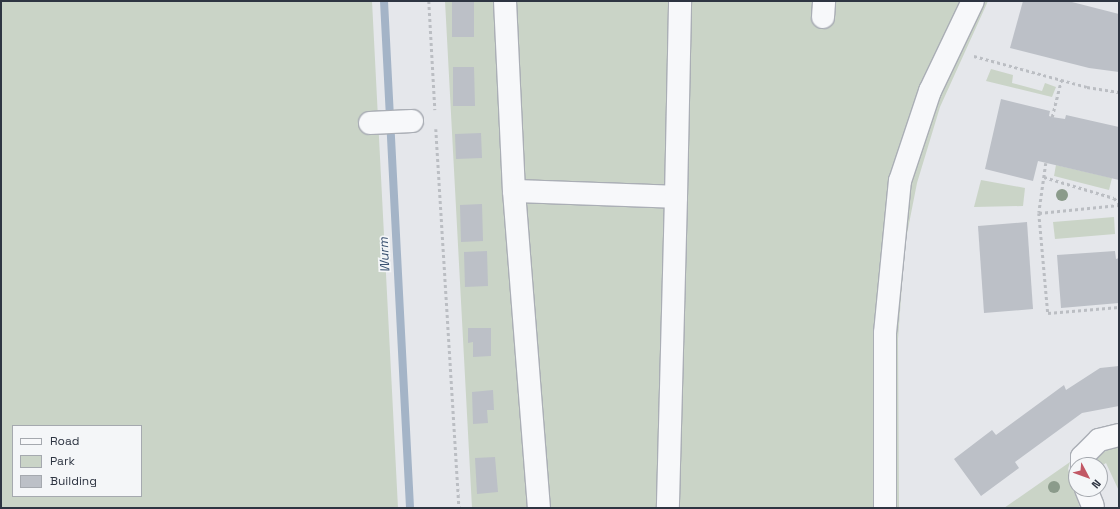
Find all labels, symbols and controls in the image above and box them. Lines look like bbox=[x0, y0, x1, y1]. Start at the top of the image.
water label: Wurm bbox=[376, 237, 394, 273]
legend bbox=[12, 425, 142, 497]
text: Road bbox=[50, 433, 79, 449]
text: Park bbox=[50, 453, 75, 469]
north arrow bbox=[1068, 457, 1108, 497]
text: Building bbox=[50, 473, 97, 489]
text: N bbox=[1089, 477, 1104, 492]

